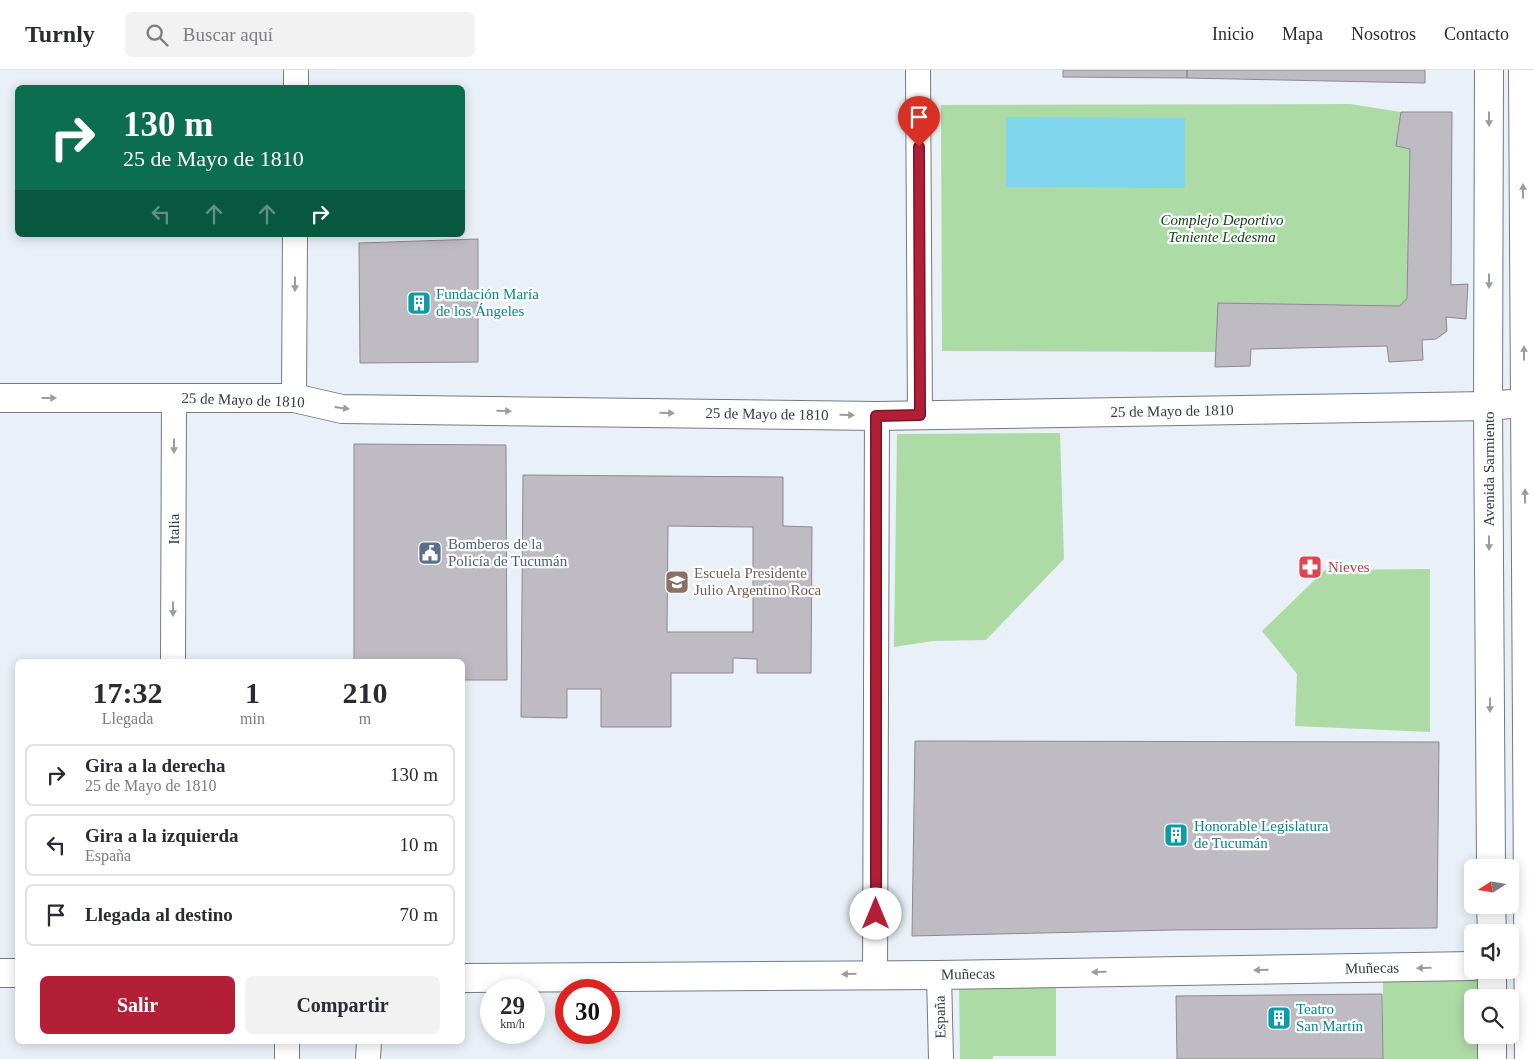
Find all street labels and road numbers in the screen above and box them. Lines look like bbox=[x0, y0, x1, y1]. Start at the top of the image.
street label: 25 de Mayo de 1810 bbox=[181, 390, 305, 410]
street label: 25 de Mayo de 1810 bbox=[1110, 402, 1234, 420]
street label: 25 de Mayo de 1810 bbox=[705, 405, 829, 423]
street label: Avenida Sarmiento bbox=[1481, 411, 1497, 527]
street label: Italia bbox=[166, 513, 182, 544]
street label: Muñecas bbox=[1345, 960, 1399, 976]
street label: Muñecas bbox=[941, 966, 995, 982]
street label: España bbox=[932, 995, 948, 1039]

